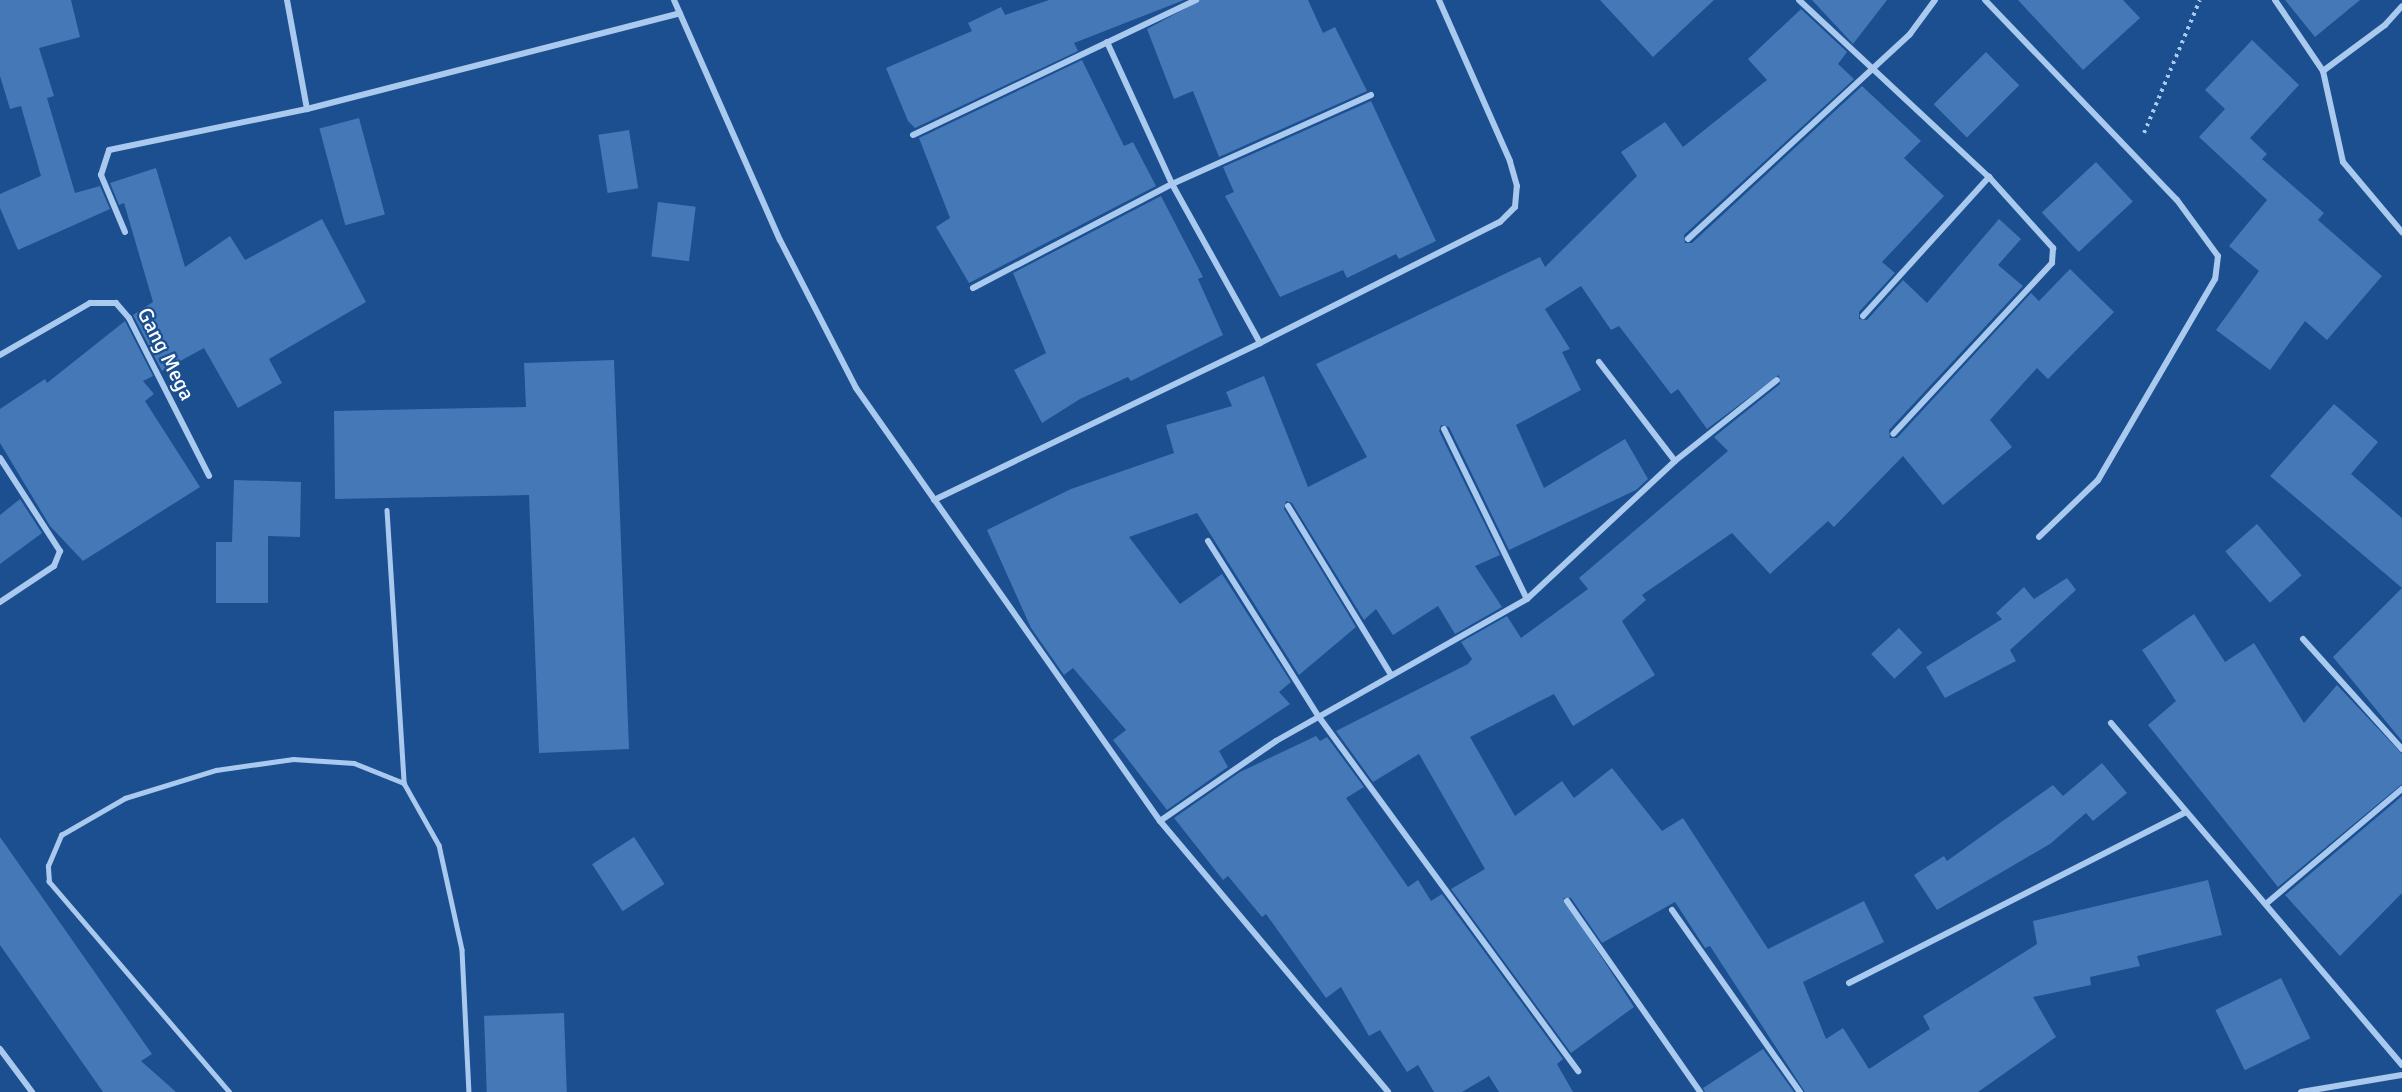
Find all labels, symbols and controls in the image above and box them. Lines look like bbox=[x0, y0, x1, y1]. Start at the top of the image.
street label: Gang Mega bbox=[132, 303, 200, 405]

